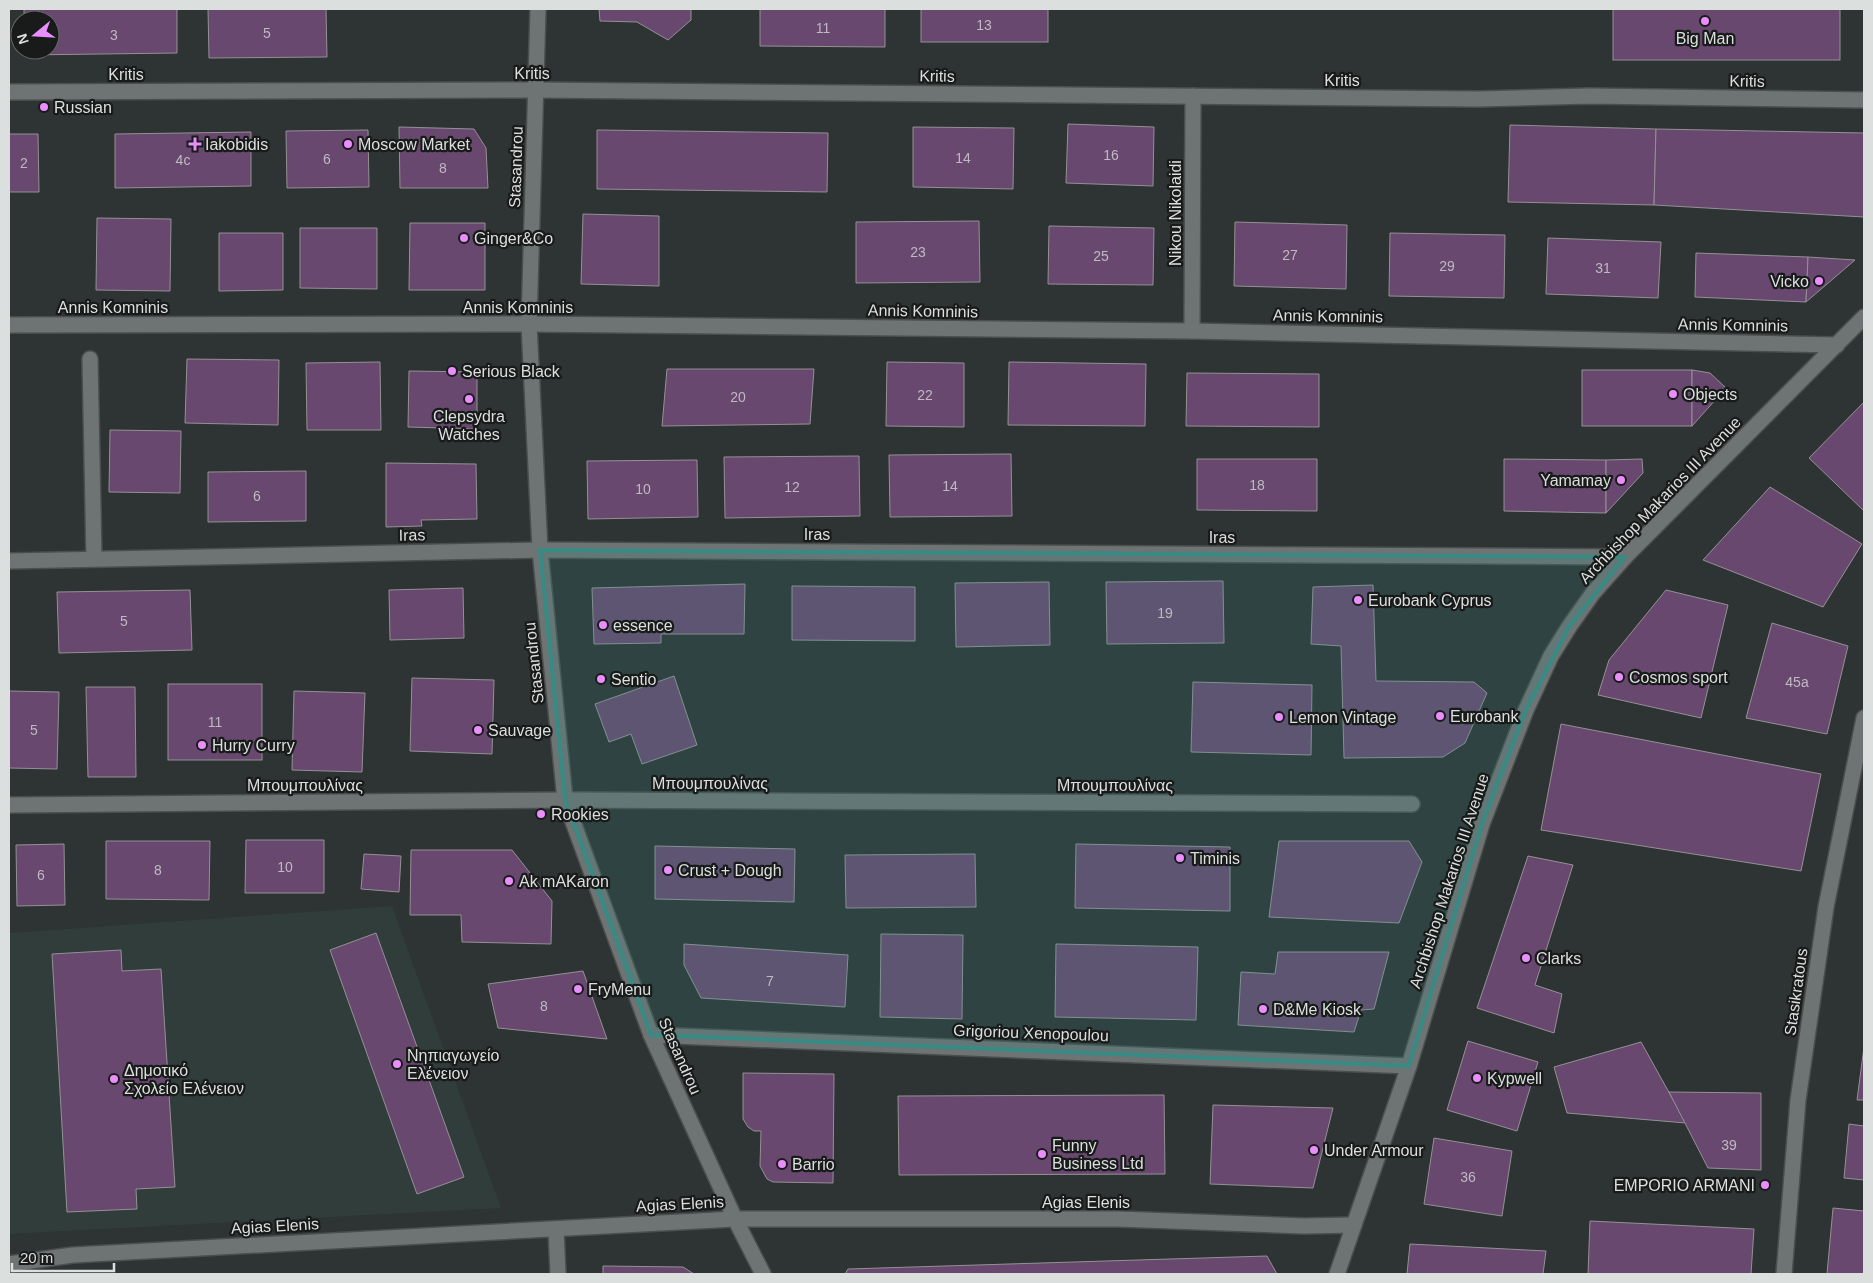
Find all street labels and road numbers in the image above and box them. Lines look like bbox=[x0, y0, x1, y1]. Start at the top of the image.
street label: Kritis bbox=[514, 65, 550, 82]
street label: Kritis bbox=[108, 66, 144, 83]
street label: Kritis bbox=[919, 67, 955, 85]
street label: Kritis bbox=[1324, 72, 1360, 89]
street label: Kritis bbox=[1729, 72, 1765, 90]
street label: Stasandrou bbox=[506, 126, 526, 208]
street label: Nikou Nikolaidi bbox=[1167, 160, 1184, 266]
street label: Annis Komninis bbox=[58, 299, 168, 316]
street label: Annis Komninis bbox=[463, 299, 573, 316]
street label: Annis Komninis bbox=[868, 302, 978, 320]
street label: Annis Komninis bbox=[1273, 307, 1383, 325]
street label: Annis Komninis bbox=[1678, 316, 1788, 334]
street label: Archbishop Makarios III Avenue bbox=[1576, 413, 1744, 587]
street label: Iras bbox=[399, 526, 425, 544]
street label: Iras bbox=[804, 526, 830, 543]
street label: Iras bbox=[1209, 529, 1235, 546]
street label: Stasandrou bbox=[521, 621, 547, 705]
street label: Archbishop Makarios III Avenue bbox=[1406, 771, 1492, 990]
street label: Μπουμπουλίνας bbox=[652, 775, 768, 792]
street label: Μπουμπουλίνας bbox=[247, 777, 363, 794]
street label: Μπουμπουλίνας bbox=[1057, 777, 1173, 794]
street label: Stasikratous bbox=[1781, 947, 1811, 1037]
street label: Stasandrou bbox=[656, 1015, 704, 1097]
street label: Grigoriou Xenopoulou bbox=[953, 1022, 1109, 1044]
street label: Agias Elenis bbox=[636, 1193, 724, 1215]
street label: Agias Elenis bbox=[1042, 1194, 1130, 1211]
street label: Agias Elenis bbox=[231, 1215, 319, 1237]

